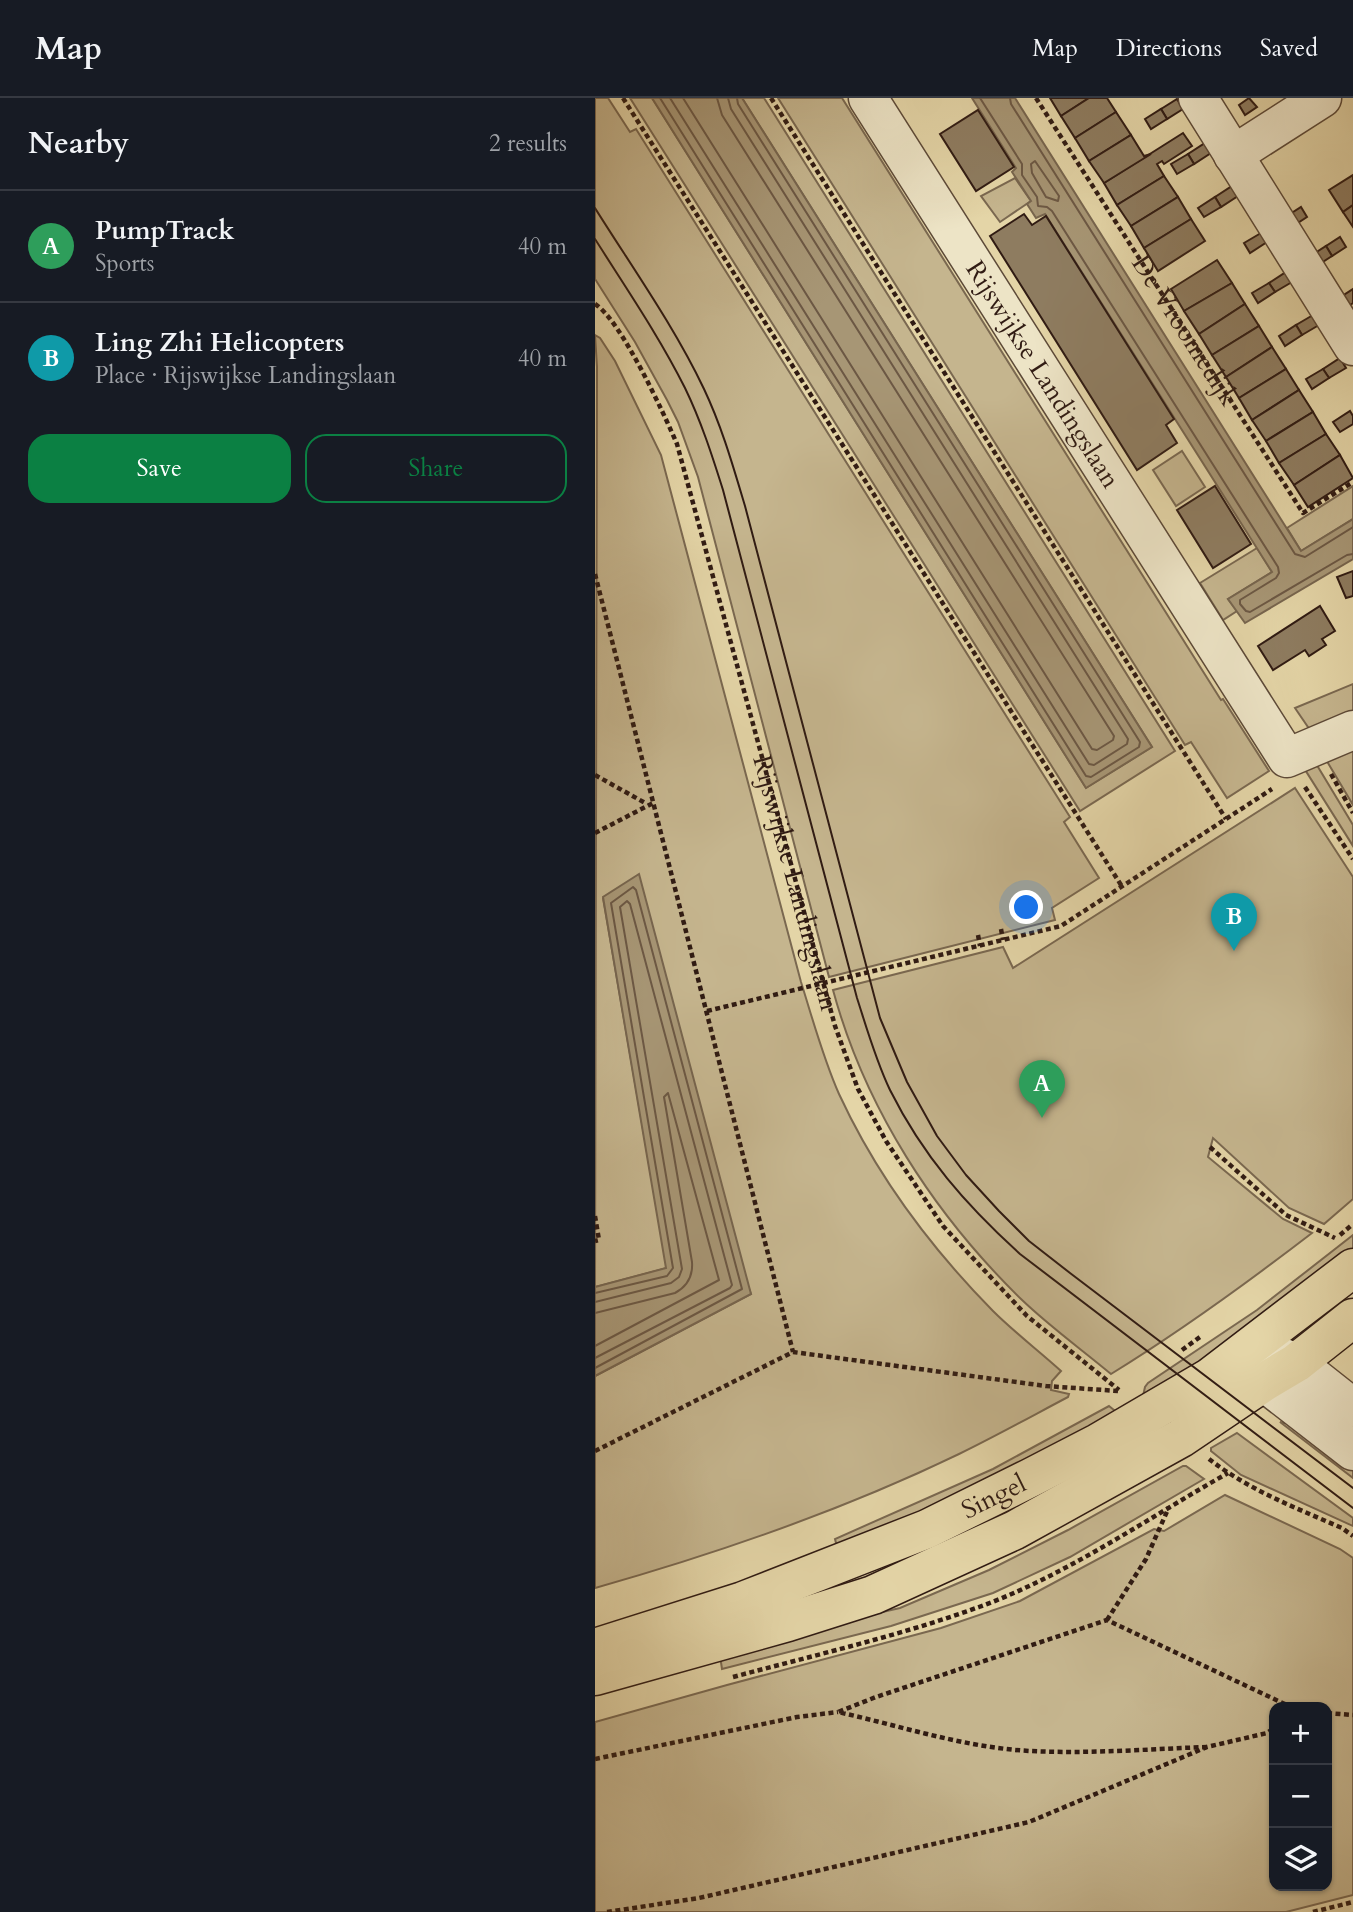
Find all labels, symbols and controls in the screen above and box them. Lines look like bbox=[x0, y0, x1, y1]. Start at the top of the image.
text: Map bbox=[35, 26, 102, 71]
text: Map bbox=[1032, 32, 1078, 65]
text: Directions bbox=[1116, 32, 1222, 65]
text: Saved bbox=[1260, 32, 1318, 65]
text: Nearby bbox=[28, 123, 129, 164]
text: 2 results bbox=[489, 128, 567, 159]
text: PumpTrack bbox=[95, 213, 234, 248]
text: A bbox=[42, 231, 60, 262]
text: 40 m bbox=[518, 231, 567, 262]
text: Sports bbox=[95, 248, 155, 279]
street label: De Vroomedijk bbox=[1123, 248, 1246, 413]
street label: Rijswijkse Landingslaan bbox=[958, 254, 1128, 495]
text: Ling Zhi Helicopters bbox=[95, 325, 344, 360]
text: B bbox=[43, 343, 59, 374]
text: 40 m bbox=[518, 343, 567, 374]
text: Place · Rijswijkse Landingslaan bbox=[95, 360, 396, 391]
button: Save bbox=[28, 434, 291, 503]
button: Share bbox=[305, 434, 567, 503]
street label: Rijswijkse Landingslaan bbox=[744, 751, 847, 1015]
your location bbox=[1009, 890, 1043, 924]
pin: B bbox=[1211, 893, 1257, 951]
pin: A bbox=[1019, 1060, 1065, 1118]
street label: Singel bbox=[955, 1466, 1032, 1527]
map controls bbox=[1269, 1702, 1332, 1891]
button: + bbox=[1269, 1702, 1332, 1765]
button: − bbox=[1269, 1765, 1332, 1828]
button: layers bbox=[1269, 1828, 1332, 1891]

